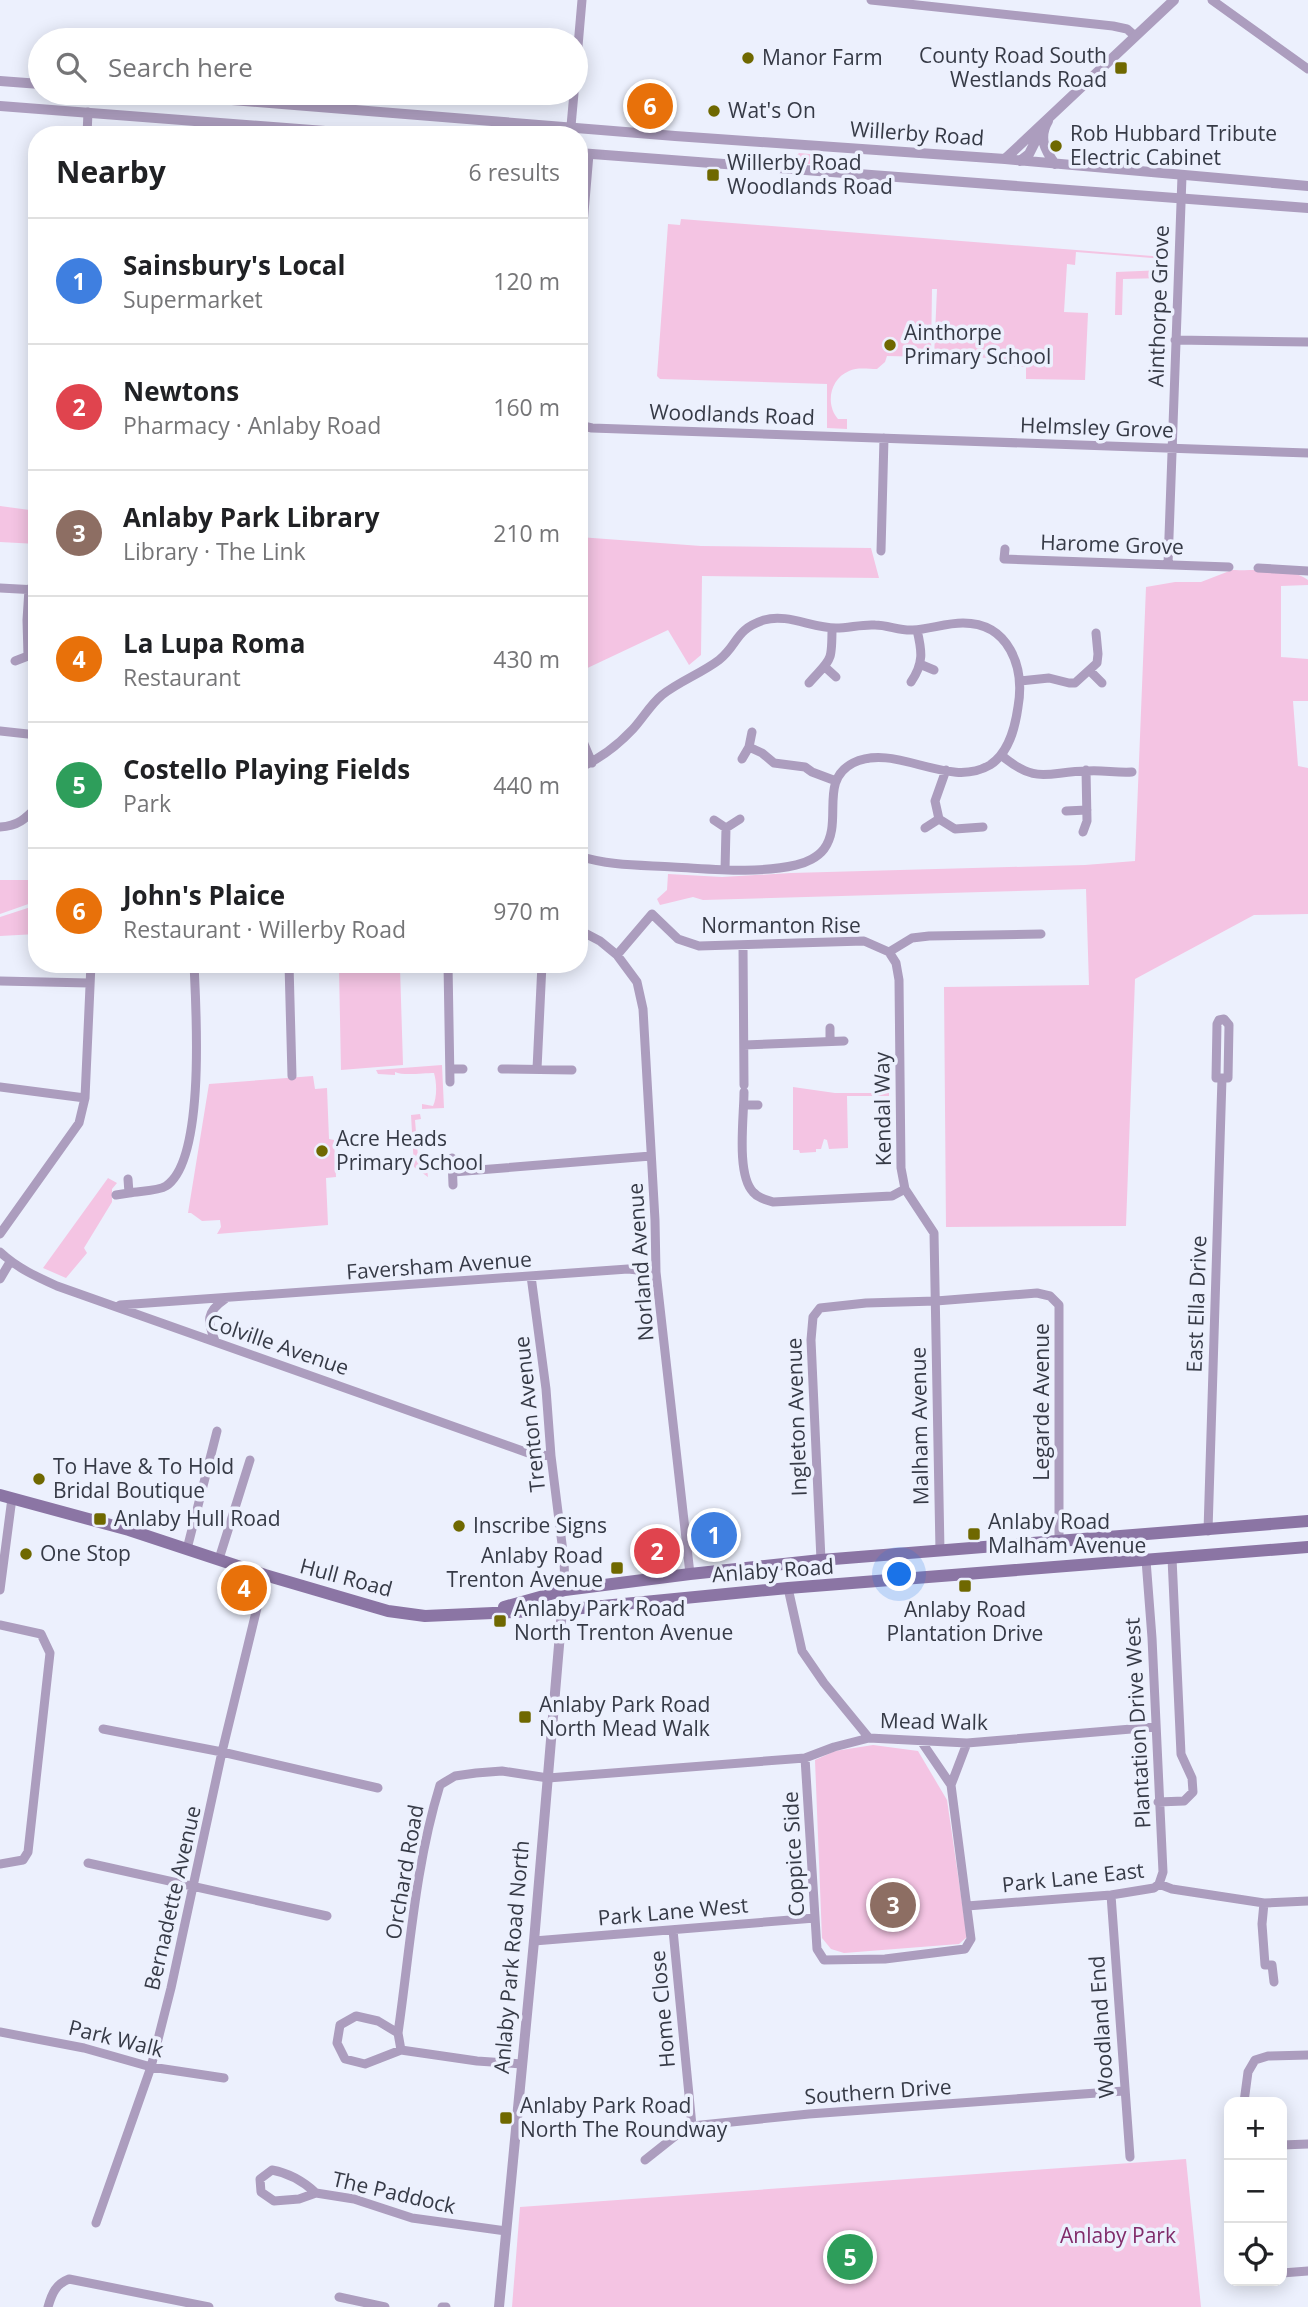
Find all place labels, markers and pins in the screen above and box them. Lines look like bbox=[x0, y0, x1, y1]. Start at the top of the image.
place label: County Road South Westlands Road bbox=[919, 41, 1107, 93]
place label: Manor Farm bbox=[762, 43, 883, 71]
marker: Manor Farm bbox=[740, 50, 756, 66]
marker: County Road South Westlands Road bbox=[1113, 60, 1129, 76]
pin: 6 bbox=[627, 80, 673, 132]
place label: Wat's On bbox=[728, 96, 816, 124]
marker: Wat's On bbox=[706, 103, 722, 119]
place label: Rob Hubbard Tribute Electric Cabinet bbox=[1070, 119, 1277, 171]
marker: Rob Hubbard Tribute Electric Cabinet bbox=[1048, 138, 1064, 154]
place label: Willerby Road Woodlands Road bbox=[727, 148, 893, 200]
marker: Willerby Road Woodlands Road bbox=[705, 167, 721, 183]
place label: Ainthorpe Primary School bbox=[904, 318, 1051, 370]
marker: Ainthorpe Primary School bbox=[882, 337, 898, 353]
place label: Acre Heads Primary School bbox=[336, 1124, 483, 1176]
marker: Acre Heads Primary School bbox=[314, 1143, 330, 1159]
place label: To Have & To Hold Bridal Boutique bbox=[53, 1452, 234, 1504]
marker: To Have & To Hold Bridal Boutique bbox=[31, 1471, 47, 1487]
place label: Anlaby Hull Road bbox=[114, 1504, 280, 1532]
place label: Anlaby Road Malham Avenue bbox=[988, 1507, 1146, 1559]
pin: 1 bbox=[691, 1509, 737, 1561]
marker: Anlaby Hull Road bbox=[92, 1511, 108, 1527]
place label: Inscribe Signs bbox=[473, 1511, 607, 1539]
marker: Inscribe Signs bbox=[451, 1518, 467, 1534]
pin: 2 bbox=[634, 1525, 680, 1577]
marker: Anlaby Road Malham Avenue bbox=[966, 1526, 982, 1542]
place label: One Stop bbox=[40, 1539, 131, 1567]
place label: Anlaby Road Trenton Avenue bbox=[447, 1541, 603, 1593]
marker: One Stop bbox=[18, 1546, 34, 1562]
marker: Anlaby Road Trenton Avenue bbox=[609, 1560, 625, 1576]
pin: 4 bbox=[221, 1562, 267, 1614]
marker: Anlaby Road Plantation Drive bbox=[957, 1578, 973, 1594]
place label: Anlaby Park Road North Trenton Avenue bbox=[514, 1594, 733, 1646]
place label: Anlaby Road Plantation Drive bbox=[887, 1595, 1043, 1647]
marker: Anlaby Park Road North Trenton Avenue bbox=[492, 1613, 508, 1629]
place label: Anlaby Park Road North Mead Walk bbox=[539, 1690, 710, 1742]
marker: Anlaby Park Road North Mead Walk bbox=[517, 1709, 533, 1725]
pin: 3 bbox=[870, 1879, 916, 1931]
place label: Anlaby Park Road North The Roundway bbox=[520, 2091, 728, 2143]
marker: Anlaby Park Road North The Roundway bbox=[498, 2110, 514, 2126]
pin: 5 bbox=[827, 2231, 873, 2283]

